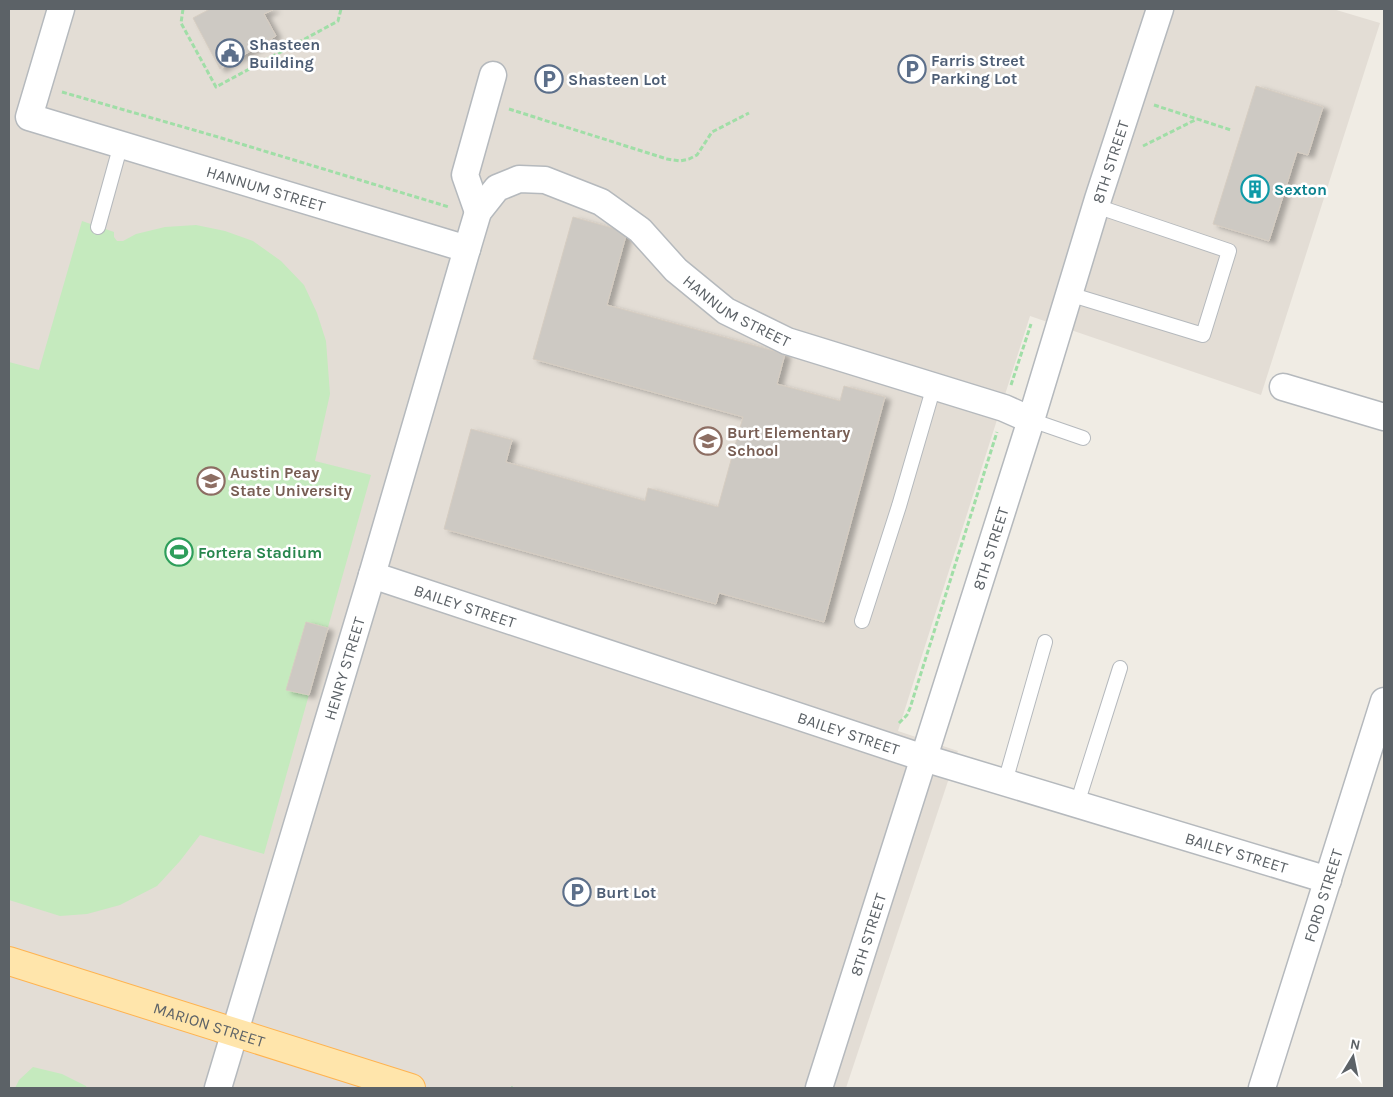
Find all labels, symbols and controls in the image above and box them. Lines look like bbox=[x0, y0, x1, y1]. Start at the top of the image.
place label: Shasteen Building bbox=[249, 35, 320, 72]
public building icon: Shasteen Building bbox=[215, 38, 245, 68]
place label: Farris Street Parking Lot bbox=[931, 51, 1025, 88]
parking icon: Farris Street Parking Lot bbox=[897, 54, 927, 84]
parking icon: Shasteen Lot bbox=[534, 64, 564, 94]
place label: Shasteen Lot bbox=[568, 70, 667, 89]
street label: 8TH STREET bbox=[1088, 118, 1133, 205]
street label: HANNUM STREET bbox=[204, 162, 328, 215]
building icon: Sexton bbox=[1240, 174, 1270, 204]
place label: Sexton bbox=[1274, 180, 1327, 199]
street label: HANNUM STREET bbox=[679, 270, 794, 351]
place label: Burt Elementary School bbox=[727, 423, 850, 460]
school or university icon: Burt Elementary School bbox=[693, 426, 723, 456]
place label: Austin Peay State University bbox=[230, 463, 352, 500]
school or university icon: Austin Peay State University bbox=[196, 466, 226, 496]
street label: 8TH STREET bbox=[968, 505, 1012, 592]
sports icon: Fortera Stadium bbox=[164, 537, 194, 567]
place label: Fortera Stadium bbox=[198, 543, 322, 562]
street label: BAILEY STREET bbox=[412, 580, 518, 632]
street label: HENRY STREET bbox=[320, 615, 368, 722]
street label: BAILEY STREET bbox=[795, 707, 902, 759]
street label: BAILEY STREET bbox=[1183, 828, 1290, 877]
street label: FORD STREET bbox=[1299, 847, 1346, 944]
parking icon: Burt Lot bbox=[562, 877, 592, 907]
place label: Burt Lot bbox=[596, 883, 656, 902]
street label: 8TH STREET bbox=[846, 891, 890, 978]
street label: MARION STREET bbox=[151, 998, 267, 1051]
north arrow bbox=[1328, 1032, 1378, 1082]
text: N bbox=[1349, 1035, 1362, 1054]

